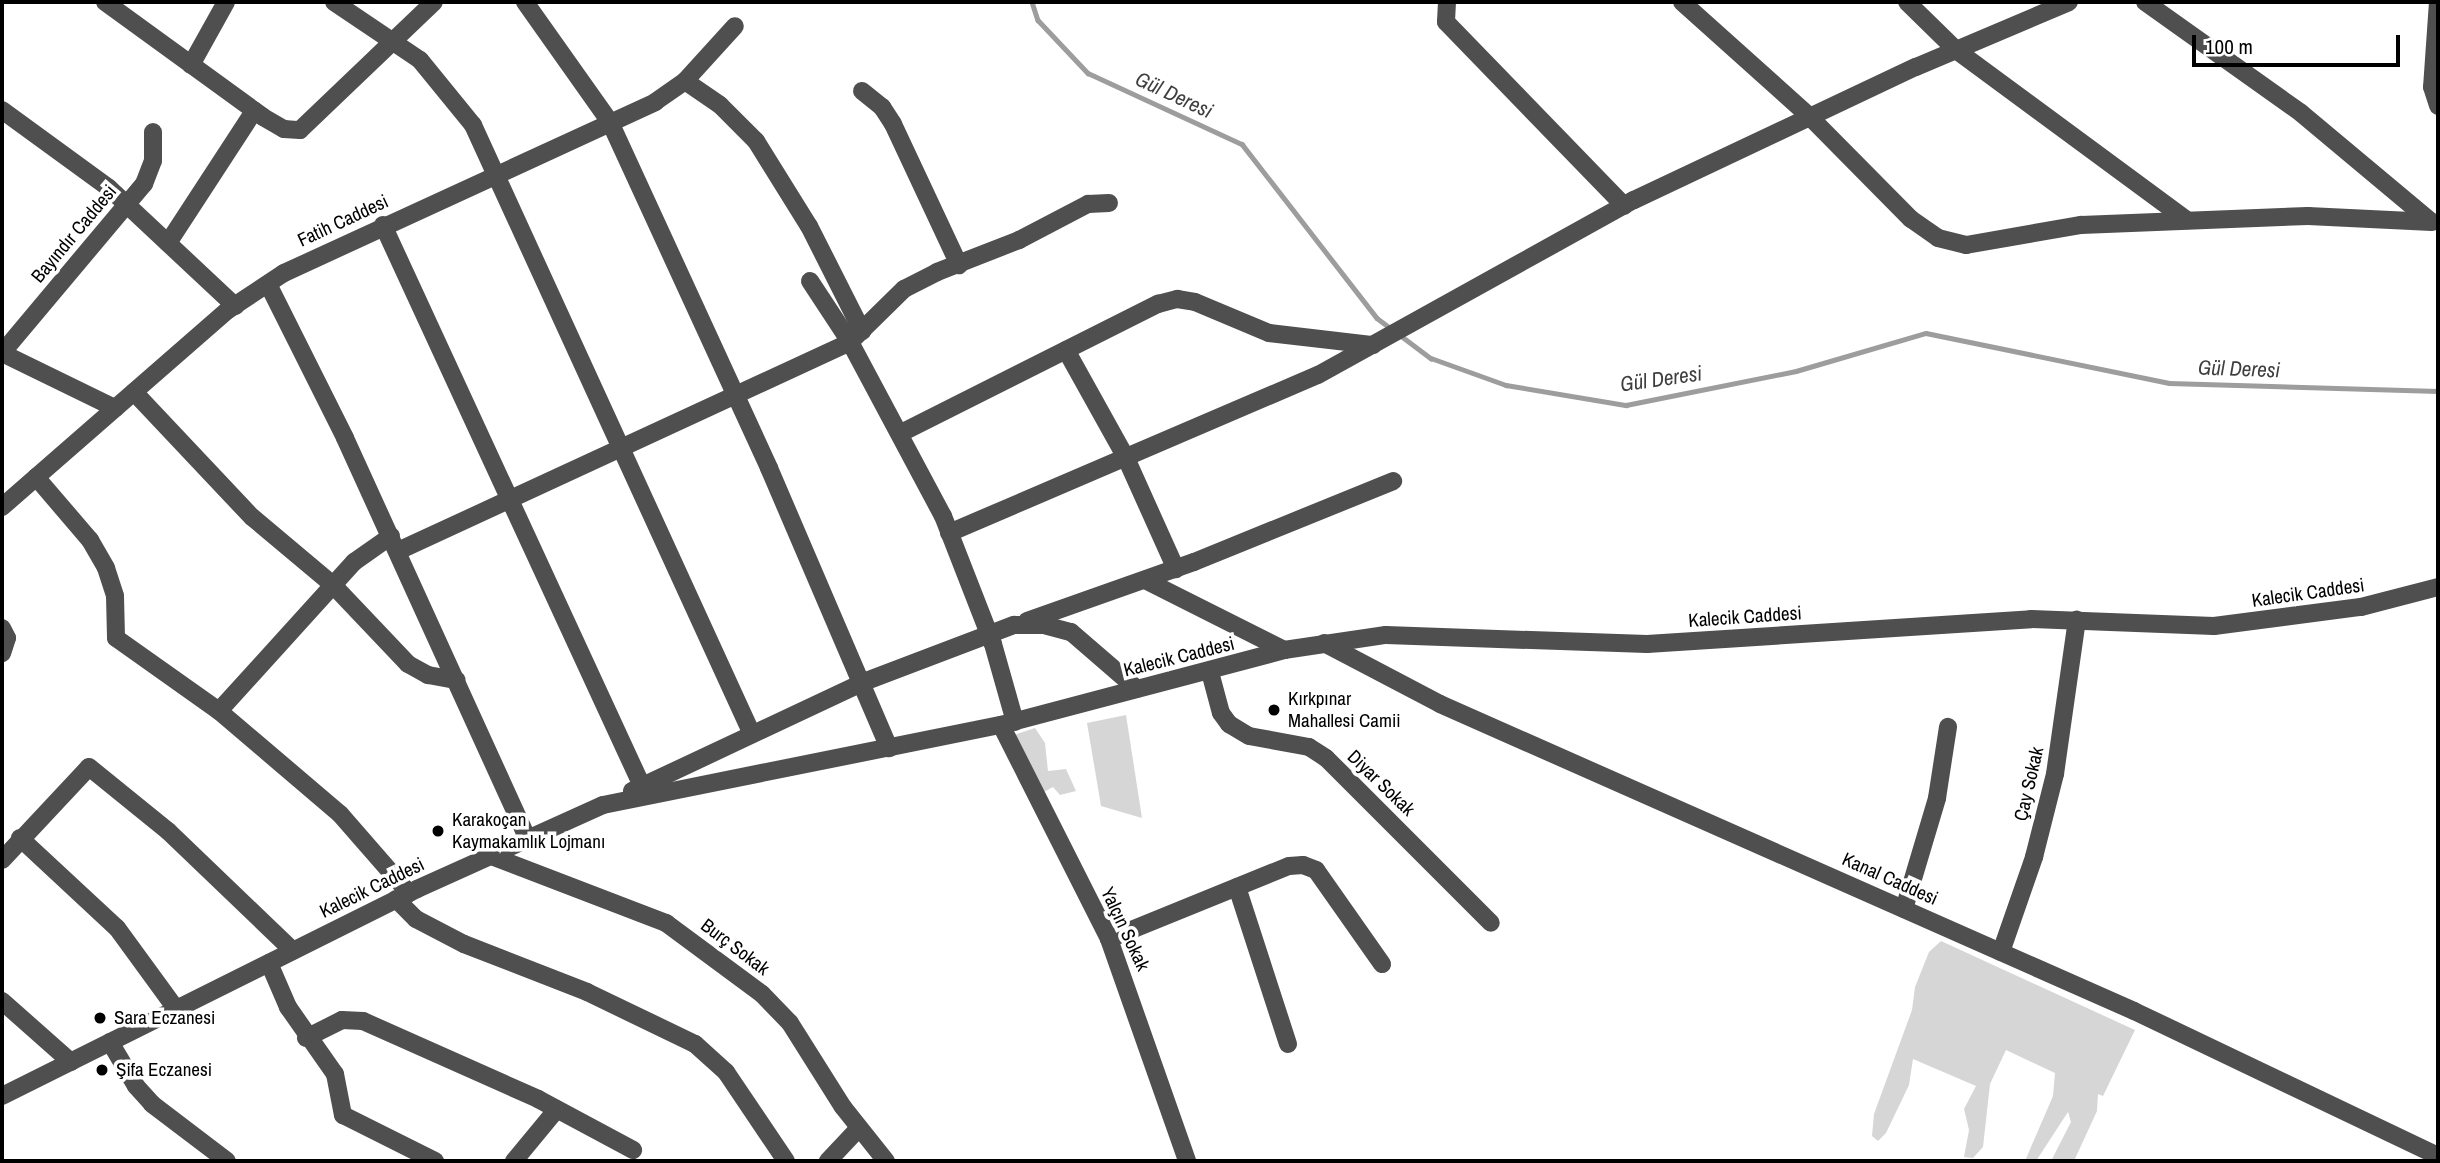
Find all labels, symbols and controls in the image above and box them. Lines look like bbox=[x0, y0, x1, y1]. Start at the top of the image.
scale bar bbox=[2195, 21, 2403, 65]
text: 100 m bbox=[2205, 32, 2253, 61]
water label: Gül Deresi bbox=[1131, 66, 1217, 124]
street label: Bayındır Caddesi bbox=[27, 181, 121, 287]
street label: Fatih Caddesi bbox=[294, 190, 392, 252]
water label: Gül Deresi bbox=[2197, 355, 2281, 383]
water label: Gül Deresi bbox=[1618, 361, 1704, 397]
street label: Kalecik Caddesi bbox=[2250, 574, 2366, 612]
street label: Kalecik Caddesi bbox=[1688, 602, 1802, 632]
street label: Kalecik Caddesi bbox=[1121, 632, 1237, 682]
place label: Kırkpınar Mahallesi Camii bbox=[1288, 688, 1401, 732]
marker: Kırkpınar Mahallesi Camii bbox=[1266, 702, 1282, 718]
street label: Diyar Sokak bbox=[1343, 745, 1419, 821]
street label: Çay Sokak bbox=[2009, 745, 2049, 823]
place label: Karakoçan Kaymakamlık Lojmanı bbox=[452, 809, 605, 853]
marker: Karakoçan Kaymakamlık Lojmanı bbox=[430, 823, 446, 839]
street label: Kanal Caddesi bbox=[1839, 848, 1941, 910]
street label: Kalecik Caddesi bbox=[316, 853, 428, 923]
street label: Yalçın Sokak bbox=[1096, 883, 1154, 975]
street label: Burç Sokak bbox=[696, 914, 774, 980]
place label: Sara Eczanesi bbox=[114, 1007, 215, 1029]
marker: Sara Eczanesi bbox=[92, 1010, 108, 1026]
place label: Şifa Eczanesi bbox=[116, 1059, 212, 1081]
marker: Şifa Eczanesi bbox=[94, 1062, 110, 1078]

